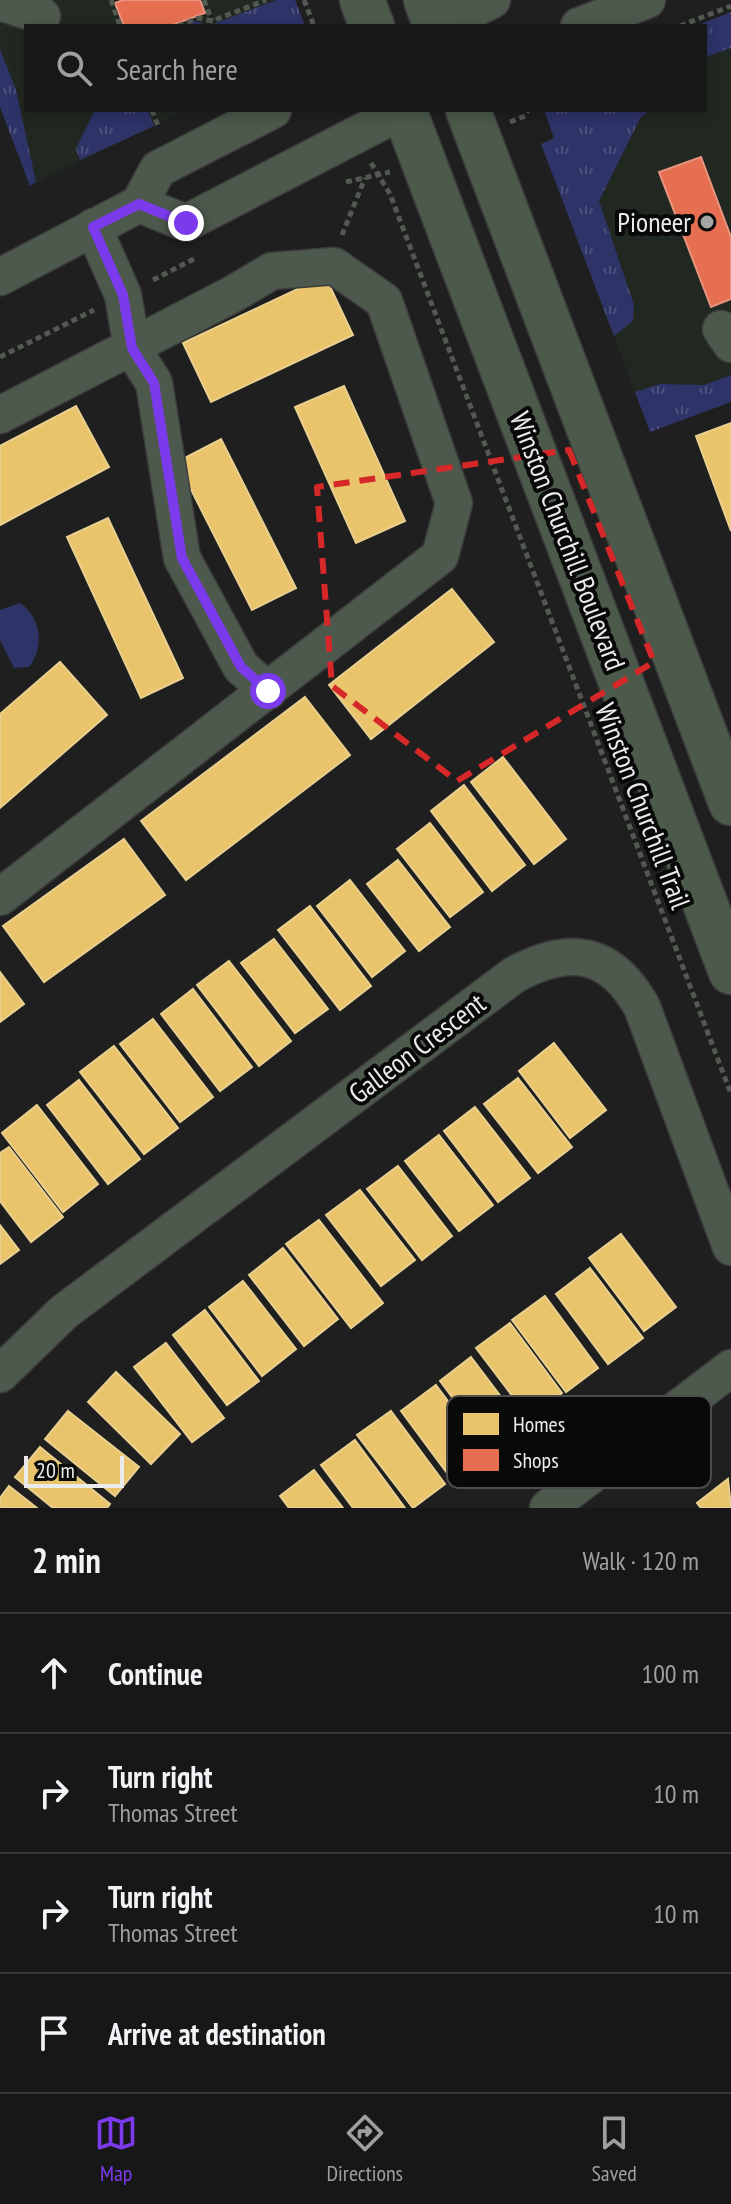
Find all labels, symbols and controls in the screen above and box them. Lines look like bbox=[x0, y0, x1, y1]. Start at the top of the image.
search box bbox=[24, 24, 707, 112]
icon: search bbox=[52, 46, 96, 90]
text: Search here bbox=[116, 49, 238, 88]
place label: Pioneer bbox=[617, 203, 691, 240]
route end bbox=[168, 205, 204, 241]
marker: Pioneer bbox=[698, 213, 716, 231]
street label: Winston Churchill Boulevard bbox=[502, 406, 635, 675]
route start bbox=[250, 673, 286, 709]
street label: Winston Churchill Trail bbox=[587, 698, 700, 914]
street label: Galleon Crescent bbox=[341, 984, 493, 1111]
legend bbox=[447, 1396, 711, 1488]
text: Homes bbox=[513, 1410, 565, 1438]
text: Shops bbox=[513, 1446, 559, 1474]
scale bar bbox=[24, 1452, 124, 1488]
text: 20 m bbox=[36, 1456, 75, 1484]
text: 2 min bbox=[32, 1538, 101, 1582]
text: Walk · 120 m bbox=[582, 1544, 699, 1577]
icon: ahead bbox=[32, 1651, 76, 1695]
text: Continue bbox=[108, 1654, 203, 1693]
text: 100 m bbox=[641, 1657, 699, 1690]
text: Turn right bbox=[108, 1757, 212, 1796]
icon: right bbox=[32, 1771, 76, 1815]
text: 10 m bbox=[653, 1777, 699, 1810]
text: Thomas Street bbox=[108, 1796, 238, 1829]
text: Turn right bbox=[108, 1877, 212, 1916]
icon: right bbox=[32, 1891, 76, 1935]
text: 10 m bbox=[653, 1897, 699, 1930]
text: Thomas Street bbox=[108, 1916, 238, 1949]
icon: arrive bbox=[32, 2011, 76, 2055]
text: Arrive at destination bbox=[108, 2014, 326, 2053]
tab: Map bbox=[94, 2111, 138, 2187]
tab: Directions bbox=[327, 2111, 403, 2187]
tab: Saved bbox=[591, 2111, 637, 2187]

